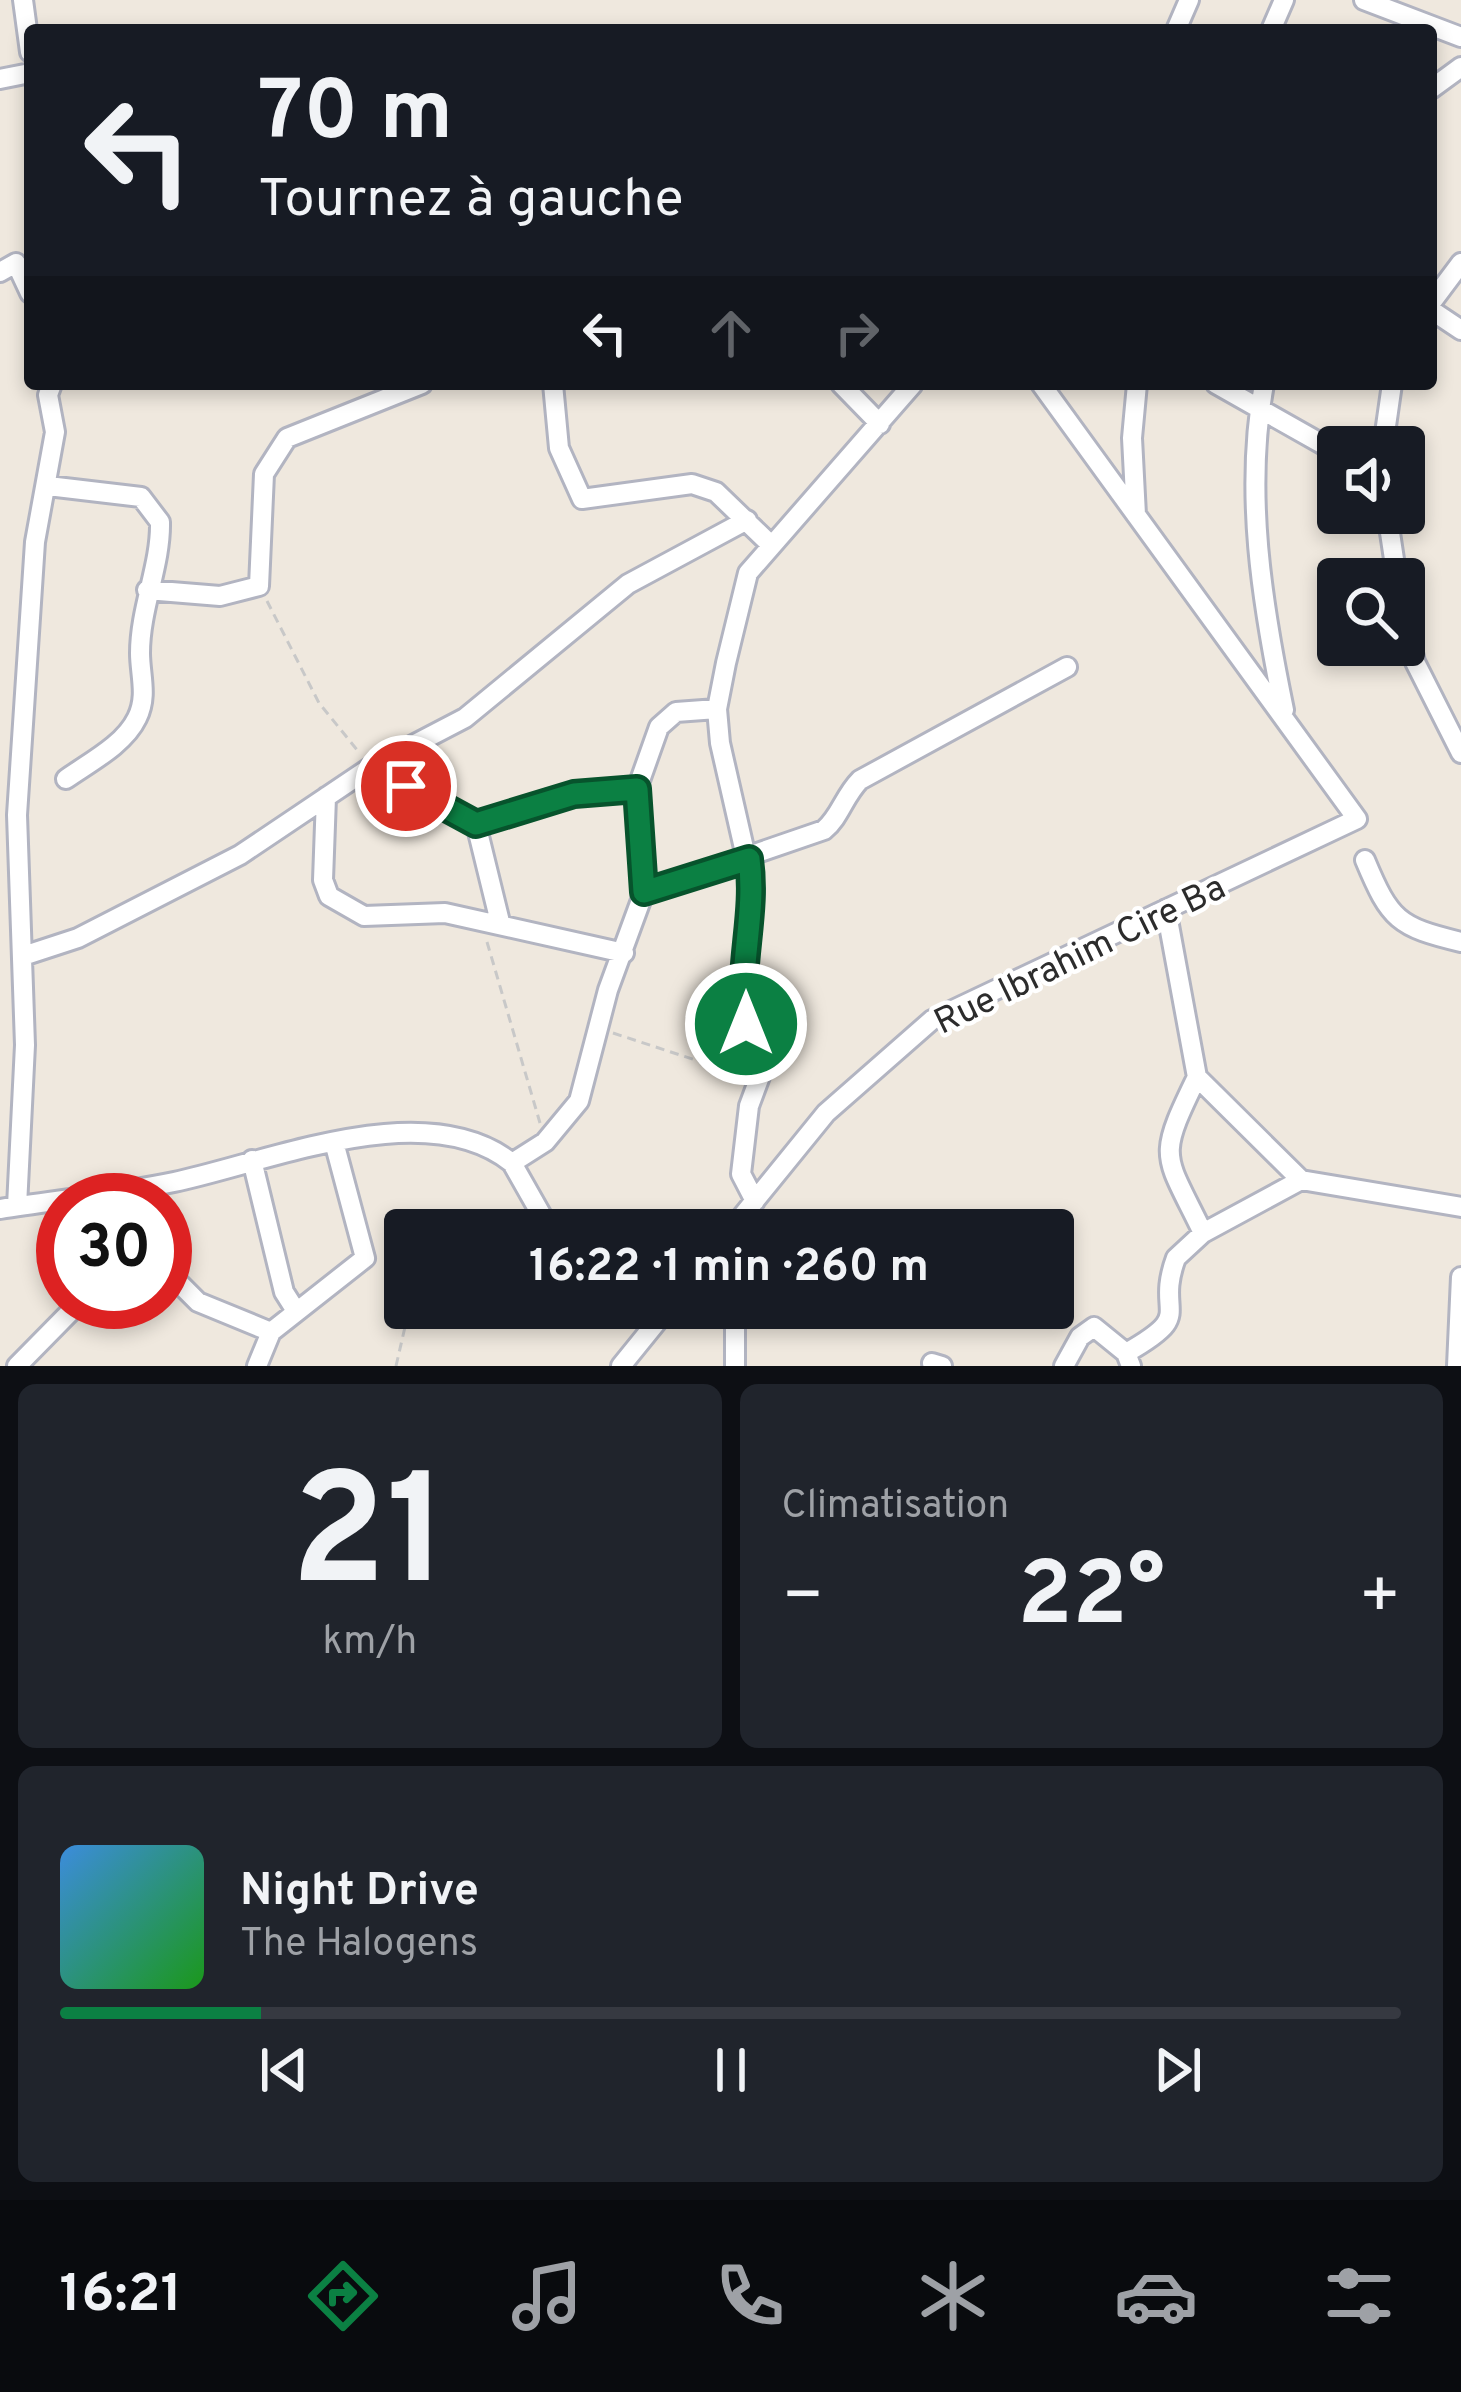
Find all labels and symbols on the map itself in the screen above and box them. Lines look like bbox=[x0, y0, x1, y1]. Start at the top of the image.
pin bbox=[355, 735, 457, 837]
street label: Rue Ibrahim Cire Ba bbox=[928, 866, 1234, 1047]
position arrow bbox=[683, 961, 809, 1087]
speed limit sign: 30 bbox=[36, 1173, 192, 1329]

